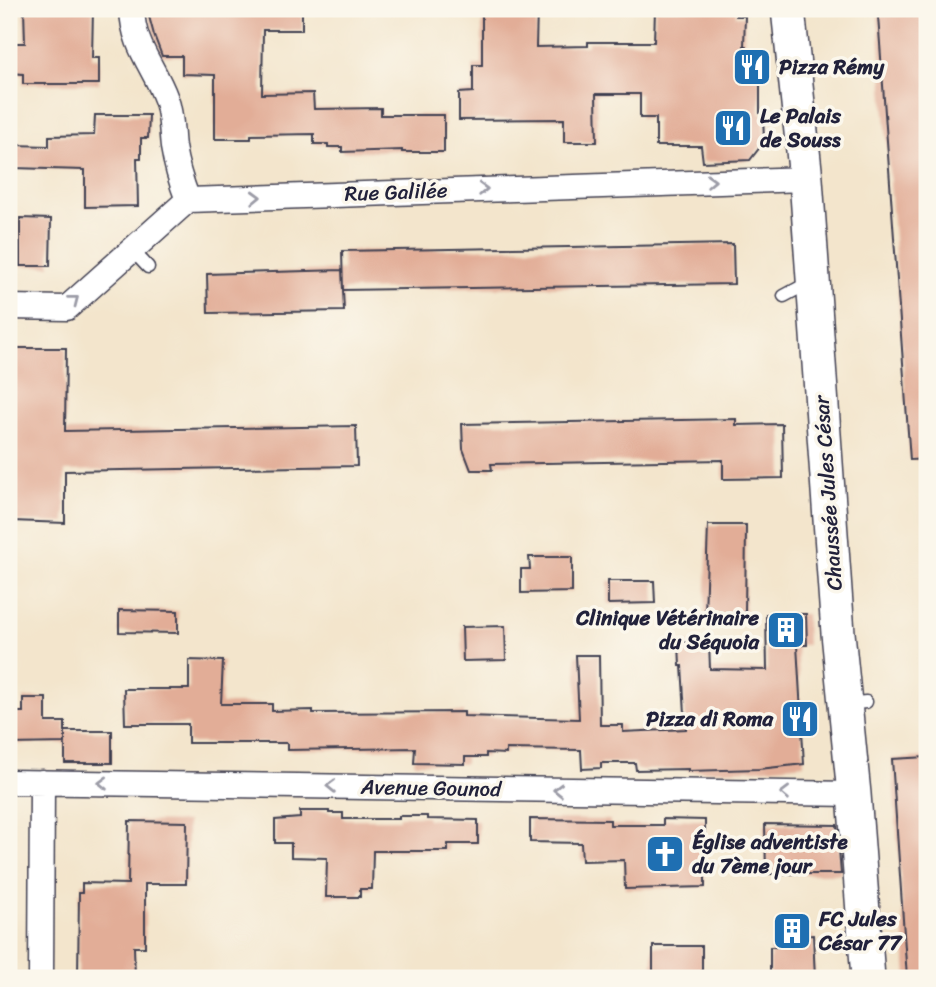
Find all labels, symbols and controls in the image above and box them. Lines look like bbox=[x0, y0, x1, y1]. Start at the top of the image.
restaurant icon: Pizza Rémy bbox=[731, 46, 773, 88]
place label: Pizza Rémy bbox=[779, 48, 885, 86]
place label: Le Palais de Souss bbox=[760, 97, 841, 159]
restaurant icon: Le Palais de Souss bbox=[712, 107, 754, 149]
street label: Rue Galilée bbox=[344, 171, 448, 213]
one-way arrow bbox=[705, 173, 716, 188]
one-way arrow bbox=[479, 181, 489, 197]
one-way arrow bbox=[251, 190, 262, 205]
one-way arrow bbox=[67, 296, 79, 309]
street label: Chaussée Jules César bbox=[802, 393, 854, 592]
place label: Clinique Vétérinaire du Séquoia bbox=[575, 599, 760, 661]
building icon: Clinique Vétérinaire du Séquoia bbox=[765, 609, 807, 651]
restaurant icon: Pizza di Roma bbox=[779, 698, 821, 740]
place label: Pizza di Roma bbox=[646, 700, 774, 738]
street label: Avenue Gounod bbox=[360, 768, 503, 808]
one-way arrow bbox=[97, 775, 108, 791]
one-way arrow bbox=[325, 779, 336, 794]
one-way arrow bbox=[552, 782, 563, 797]
one-way arrow bbox=[780, 785, 791, 800]
place label: Église adventiste du 7ème jour bbox=[692, 823, 849, 885]
church icon: Église adventiste du 7ème jour bbox=[644, 833, 686, 875]
place label: FC Jules César 77 bbox=[818, 900, 903, 962]
building icon: FC Jules César 77 bbox=[771, 910, 813, 952]

